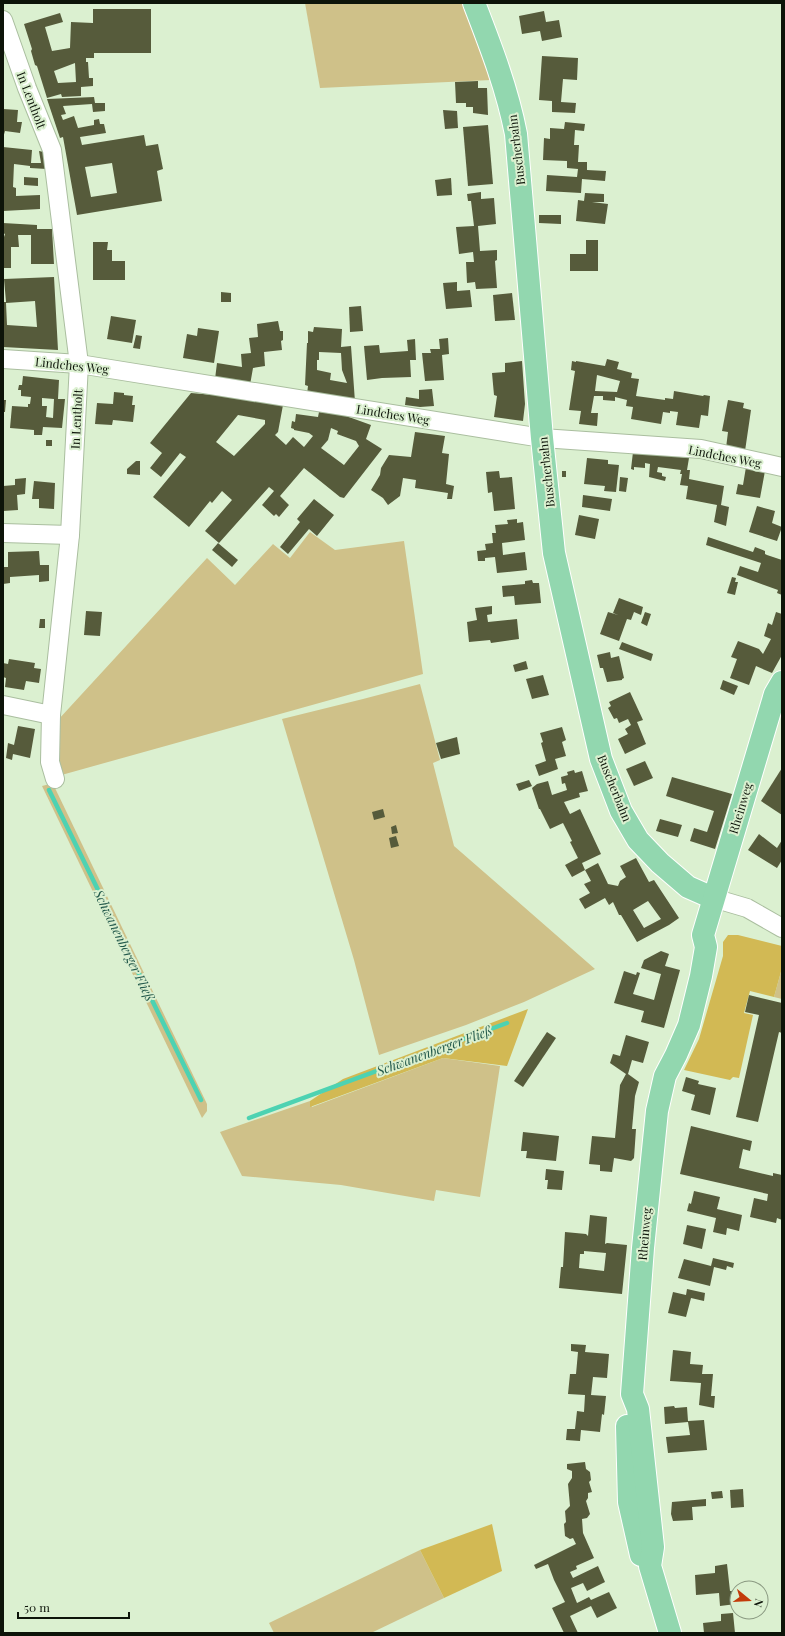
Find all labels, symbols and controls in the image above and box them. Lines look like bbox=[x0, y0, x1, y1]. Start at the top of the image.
street label: In Lentholt bbox=[14, 69, 50, 132]
street label: Buscherbahn bbox=[504, 114, 528, 186]
street label: Lindches Weg bbox=[34, 353, 110, 377]
street label: In Lentholt bbox=[66, 388, 86, 449]
street label: Lindches Weg bbox=[355, 400, 431, 428]
street label: Buscherbahn bbox=[534, 436, 558, 508]
street label: Lindches Weg bbox=[687, 441, 764, 471]
street label: Buscherbahn bbox=[594, 752, 636, 824]
street label: Rheinweg bbox=[725, 780, 756, 836]
water label: Schwanenberger Fließ bbox=[90, 886, 159, 1003]
water label: Schwanenberger Fließ bbox=[373, 1021, 494, 1079]
street label: Rheinweg bbox=[634, 1206, 654, 1261]
north arrow bbox=[729, 1580, 769, 1620]
scale bar bbox=[18, 1594, 129, 1620]
text: N bbox=[751, 1597, 767, 1609]
text: 50 m bbox=[24, 1599, 50, 1615]

